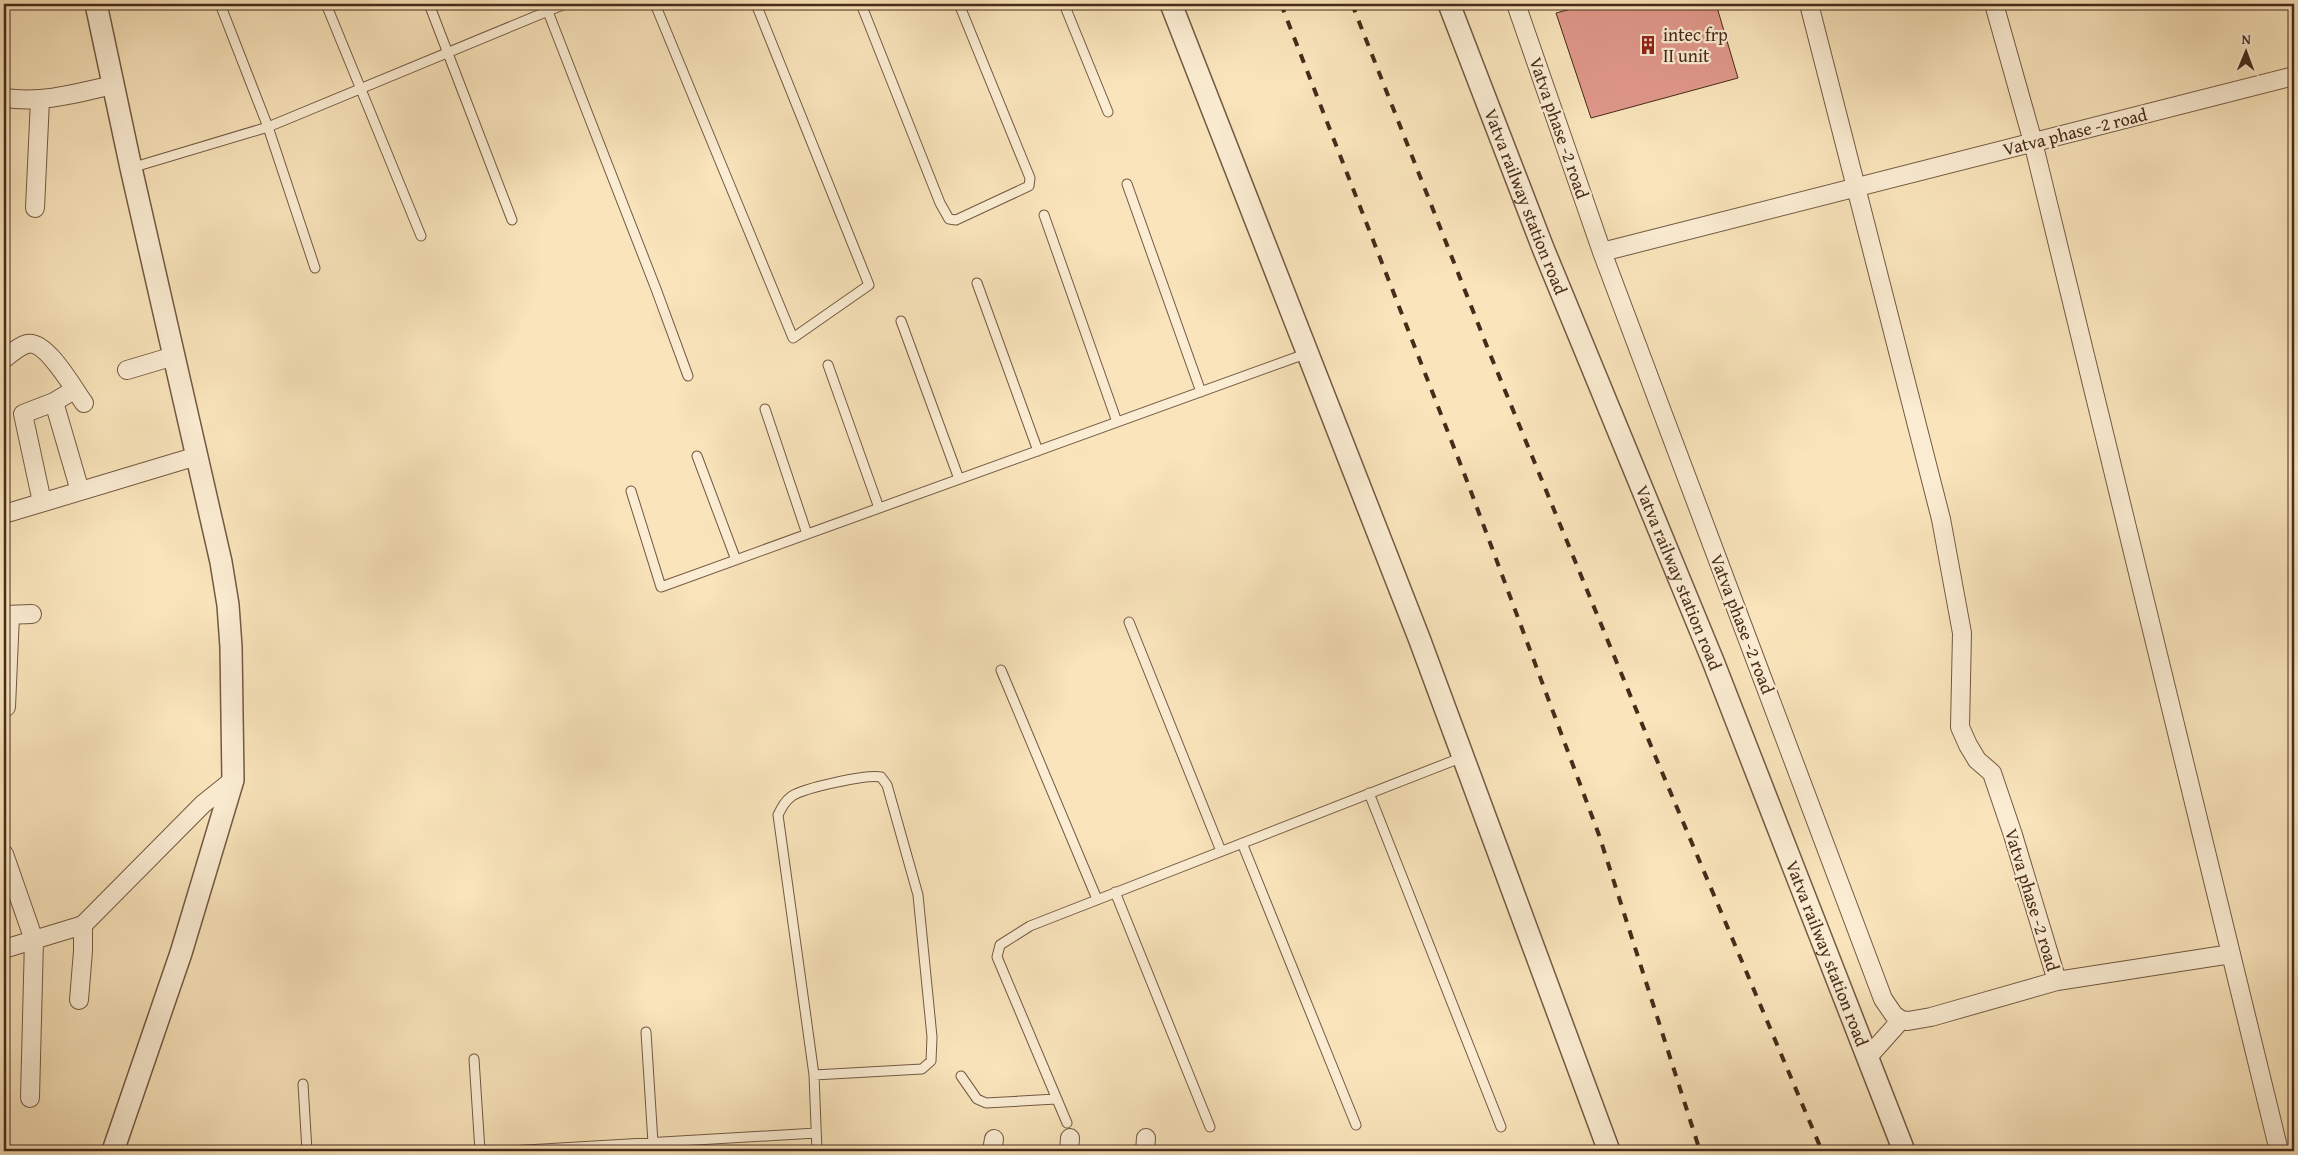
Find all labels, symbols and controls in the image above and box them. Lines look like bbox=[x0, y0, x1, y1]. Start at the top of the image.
place label: intec frp II unit bbox=[1663, 21, 1728, 69]
north arrow bbox=[2220, 28, 2270, 78]
text: N bbox=[2241, 29, 2252, 49]
building icon: intec frp II unit bbox=[1637, 34, 1659, 56]
street label: Vatva phase -2 road bbox=[1523, 54, 1596, 202]
street label: Vatva phase -2 road bbox=[2000, 100, 2150, 162]
street label: Vatva railway station road bbox=[1478, 105, 1575, 299]
street label: Vatva railway station road bbox=[1629, 481, 1729, 674]
street label: Vatva phase -2 road bbox=[1703, 550, 1782, 698]
street label: Vatva phase -2 road bbox=[1998, 825, 2067, 975]
street label: Vatva railway station road bbox=[1779, 856, 1876, 1051]

